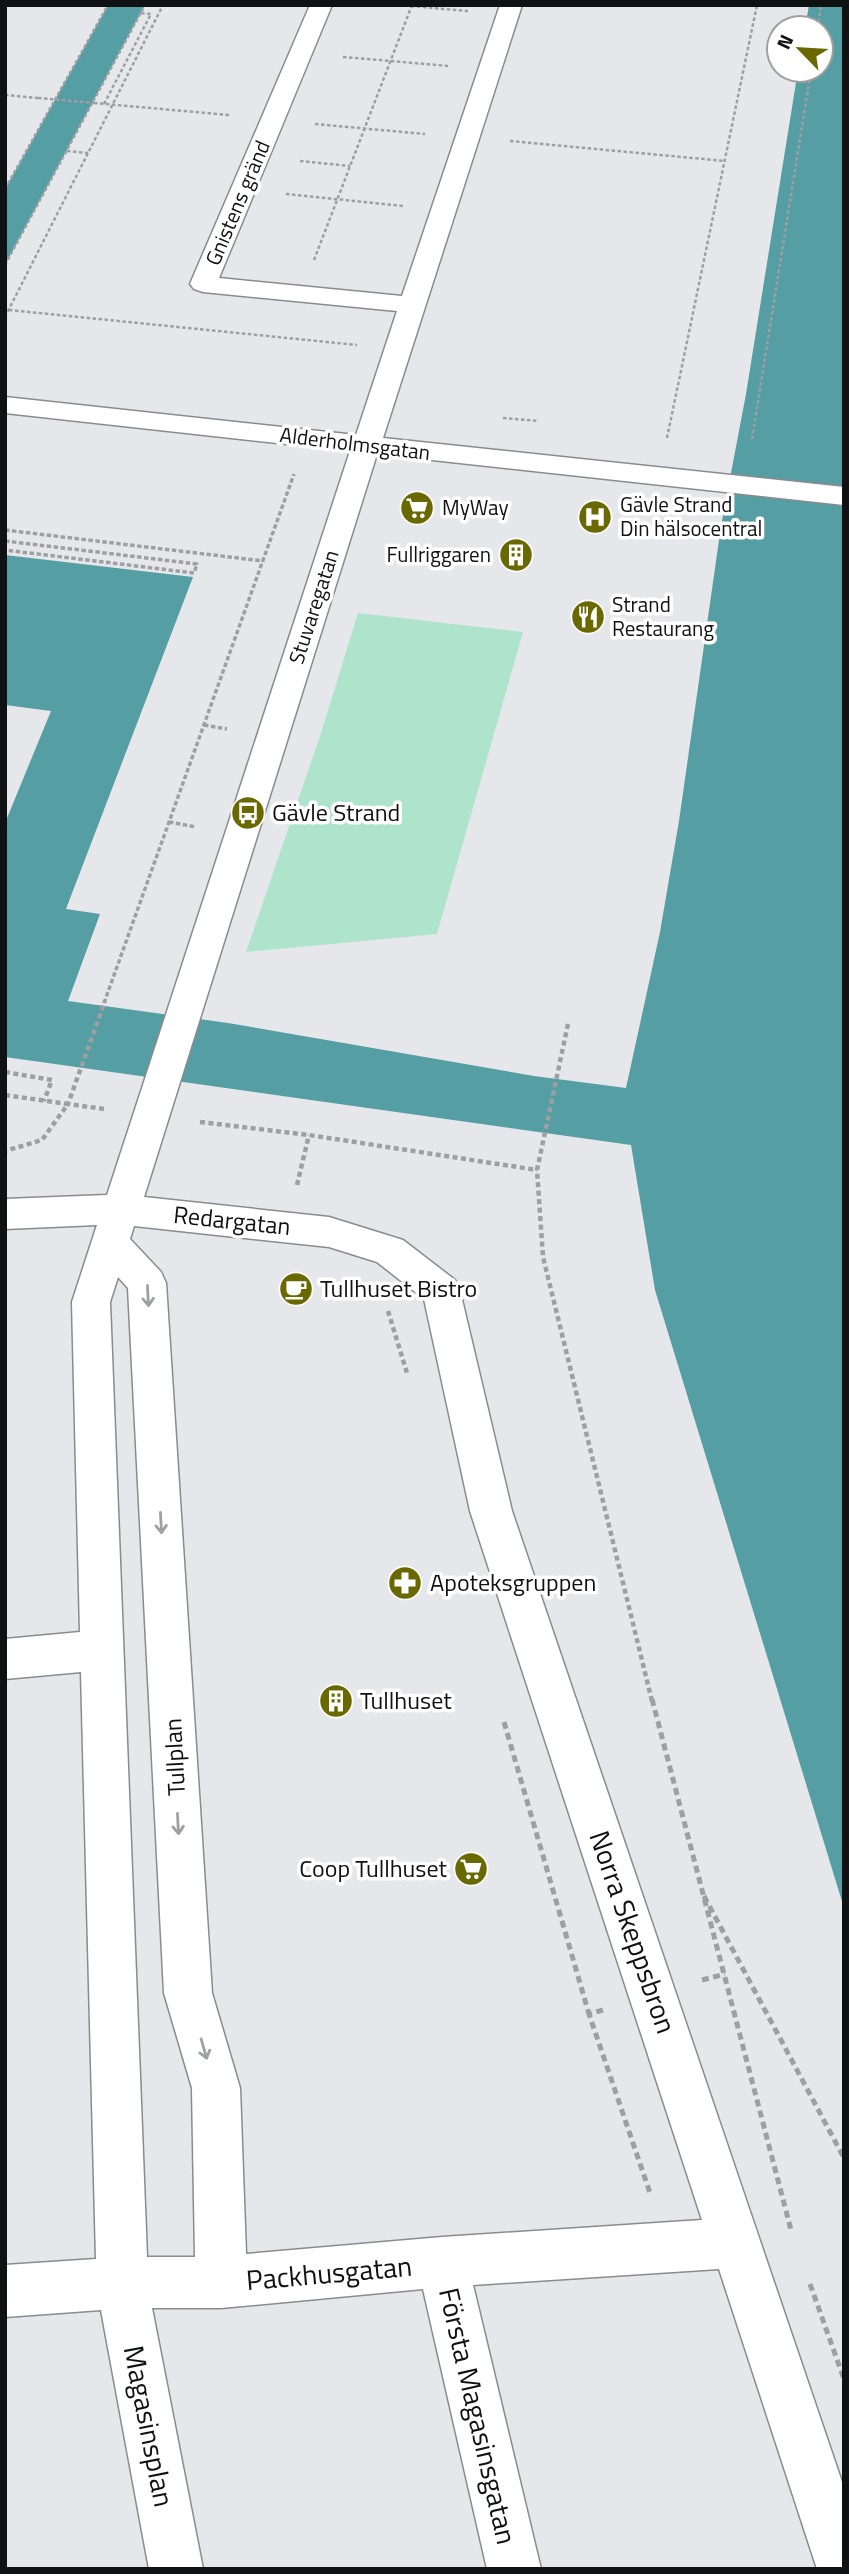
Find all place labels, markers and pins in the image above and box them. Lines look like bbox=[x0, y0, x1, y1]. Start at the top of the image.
place label: Gävle Strand Din hälsocentral bbox=[620, 488, 762, 544]
supermarket icon: MyWay bbox=[398, 489, 436, 527]
place label: MyWay bbox=[442, 491, 509, 523]
hospital icon: Gävle Strand Din hälsocentral bbox=[576, 498, 614, 536]
building icon: Fullriggaren bbox=[497, 536, 535, 574]
place label: Fullriggaren bbox=[387, 538, 491, 570]
place label: Strand Restaurang bbox=[612, 588, 714, 644]
restaurant icon: Strand Restaurang bbox=[569, 598, 607, 636]
bus stop icon: Gävle Strand bbox=[229, 794, 267, 832]
place label: Gävle Strand bbox=[272, 794, 400, 830]
cafe icon: Tullhuset Bistro bbox=[277, 1270, 315, 1308]
place label: Tullhuset Bistro bbox=[320, 1270, 477, 1306]
pharmacy icon: Apoteksgruppen bbox=[386, 1564, 424, 1602]
place label: Apoteksgruppen bbox=[430, 1564, 596, 1600]
building icon: Tullhuset bbox=[317, 1682, 355, 1720]
place label: Tullhuset bbox=[360, 1682, 452, 1718]
place label: Coop Tullhuset bbox=[299, 1850, 448, 1886]
supermarket icon: Coop Tullhuset bbox=[452, 1850, 490, 1888]

